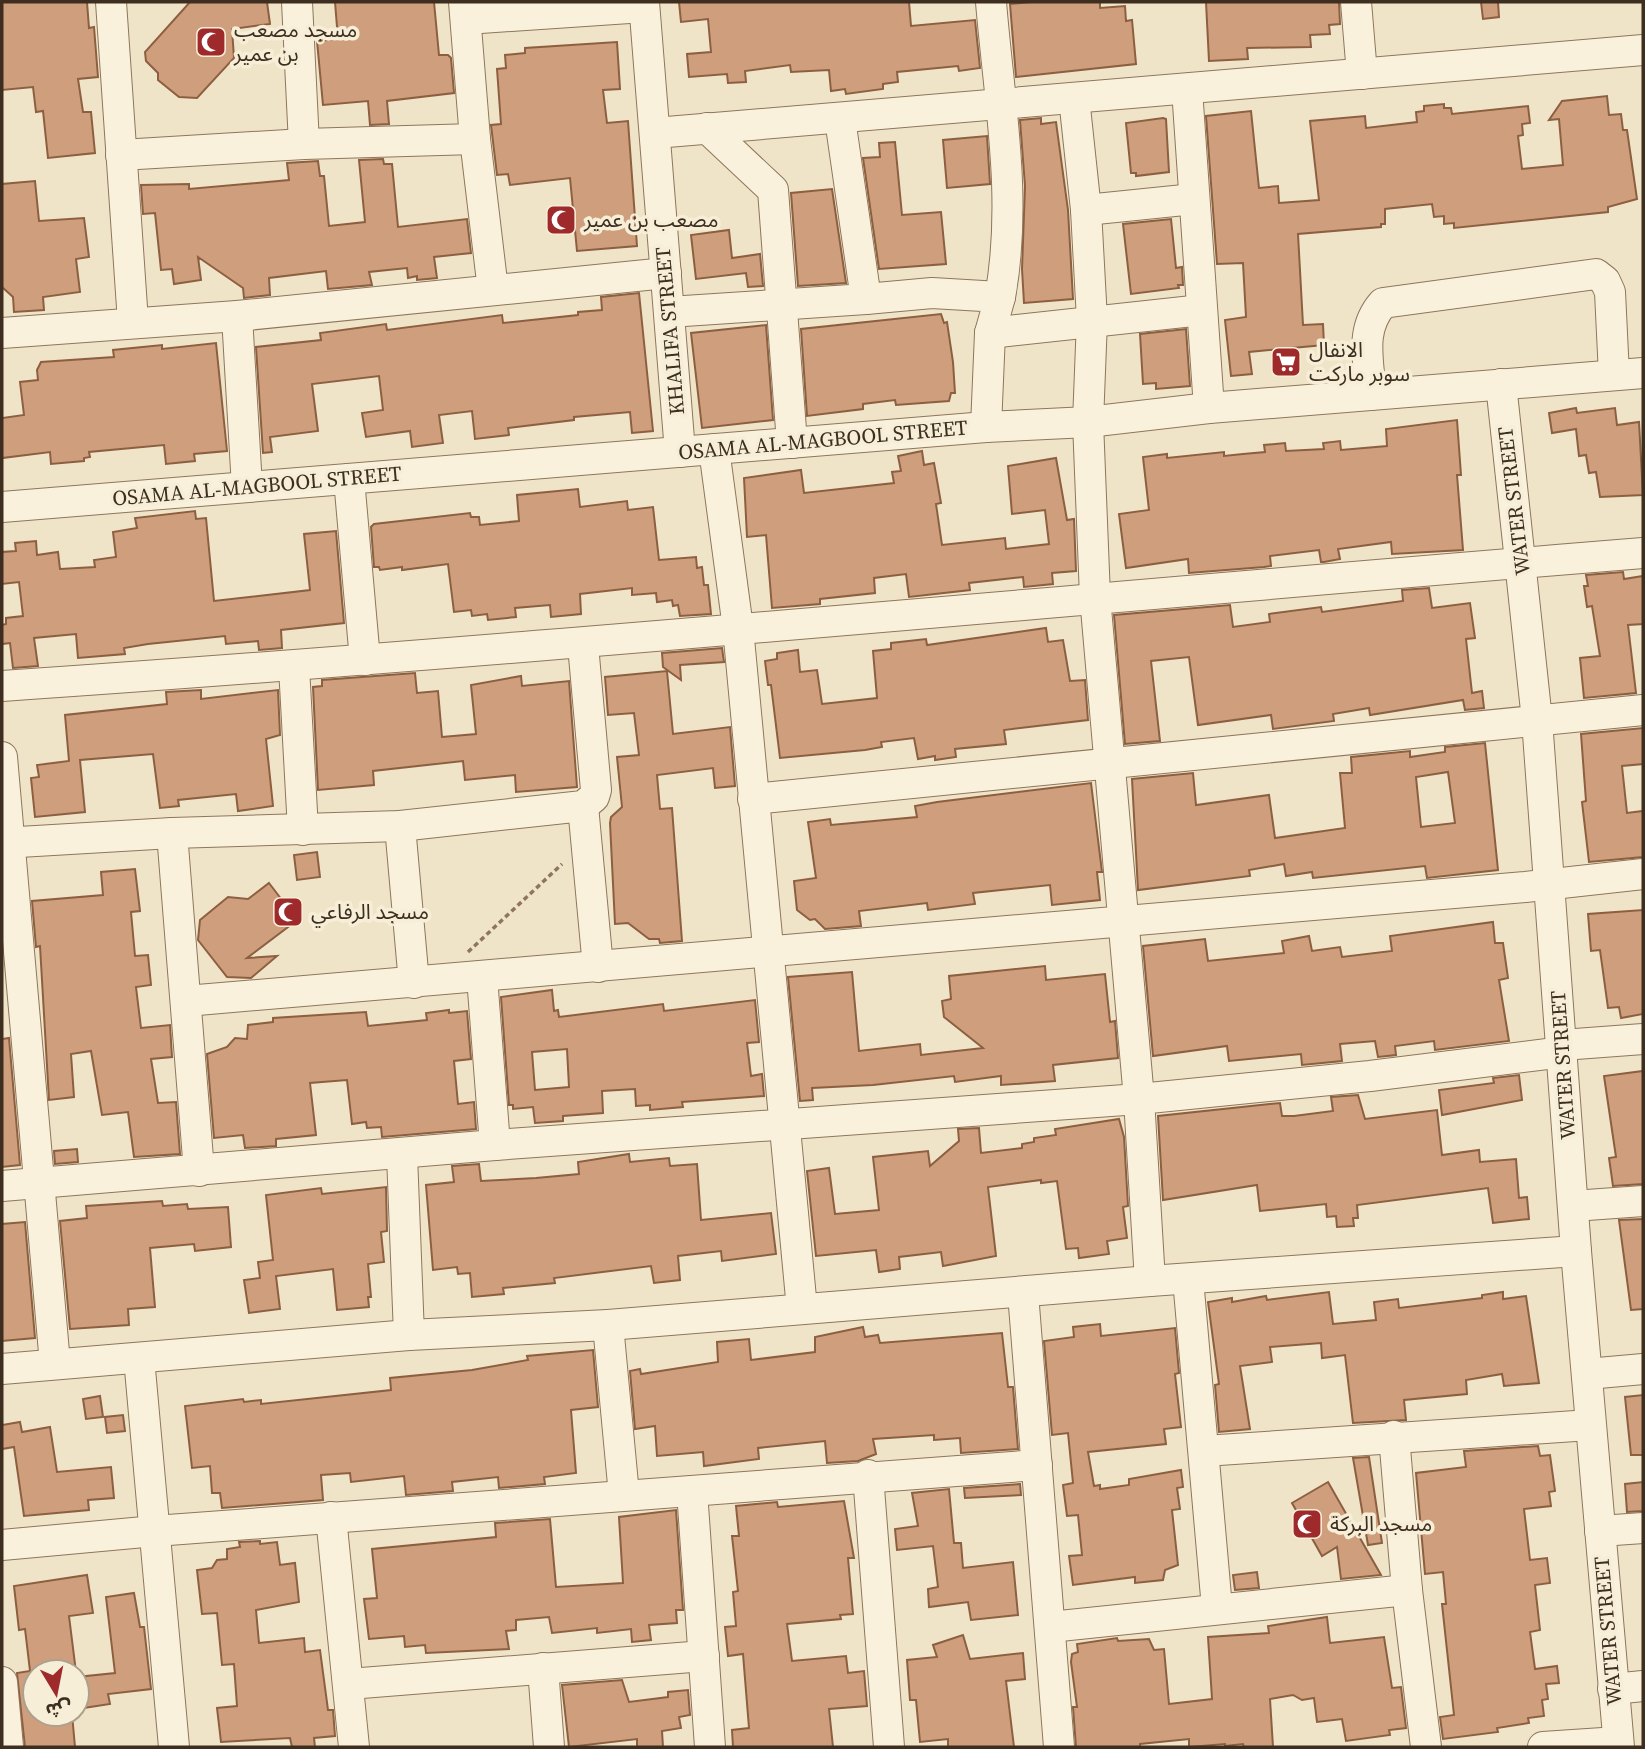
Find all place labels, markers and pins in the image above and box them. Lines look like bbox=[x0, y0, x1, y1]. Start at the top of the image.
place label: مسجد مصعب بن عمير bbox=[233, 15, 357, 68]
mosque icon: مسجد مصعب بن عمير bbox=[194, 25, 228, 59]
mosque icon: مصعب بن عمير bbox=[544, 203, 578, 237]
place label: مصعب بن عمير bbox=[583, 205, 718, 234]
place label: الانفال سوبر ماركت bbox=[1309, 335, 1410, 388]
supermarket icon: الانفال سوبر ماركت bbox=[1269, 345, 1303, 379]
mosque icon: مسجد الرفاعي bbox=[271, 895, 305, 929]
place label: مسجد الرفاعي bbox=[311, 897, 429, 928]
mosque icon: مسجد البركة bbox=[1290, 1507, 1324, 1541]
place label: مسجد البركة bbox=[1330, 1509, 1432, 1538]

